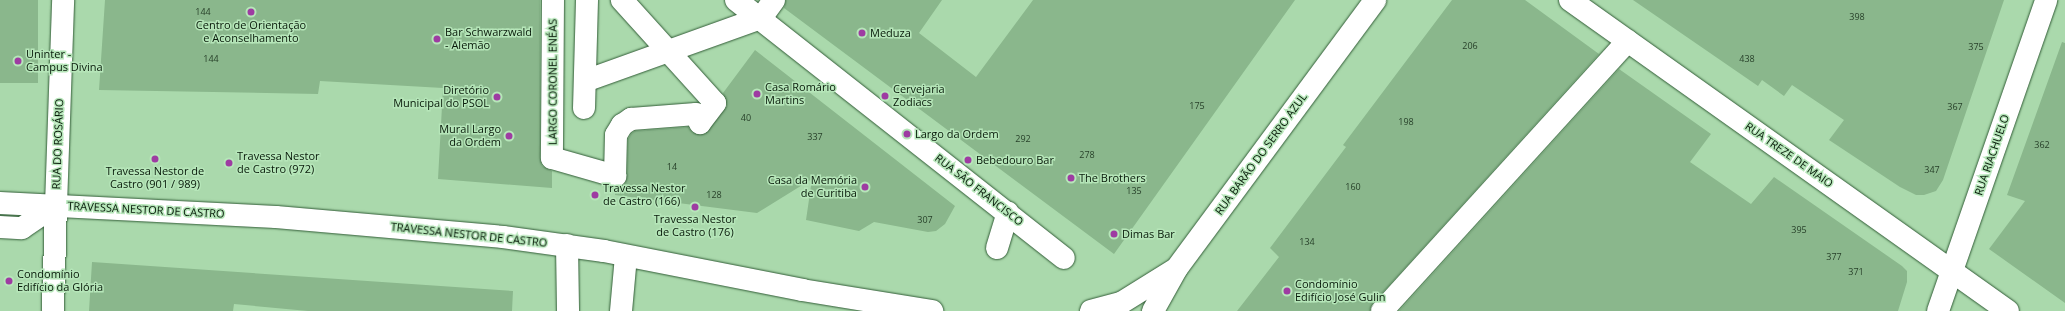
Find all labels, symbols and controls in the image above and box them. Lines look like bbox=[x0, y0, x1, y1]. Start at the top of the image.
marker: Centro de Orientação e Aconselhamento bbox=[245, 6, 257, 18]
house number: 144 bbox=[195, 7, 211, 17]
house number: 398 bbox=[1849, 12, 1865, 22]
place label: Centro de Orientação e Aconselhamento bbox=[196, 19, 306, 45]
street label: LARGO CORONEL ENÉAS bbox=[546, 19, 560, 145]
place label: Bar Schwarzwald - Alemão bbox=[445, 26, 532, 52]
place label: Meduza bbox=[870, 26, 911, 40]
marker: Meduza bbox=[857, 28, 867, 38]
marker: Bar Schwarzwald - Alemão bbox=[432, 34, 442, 44]
house number: 206 bbox=[1462, 41, 1478, 51]
house number: 375 bbox=[1968, 42, 1984, 52]
place label: Uninter - Campus Divina bbox=[26, 48, 103, 74]
house number: 144 bbox=[203, 54, 219, 64]
house number: 438 bbox=[1739, 54, 1755, 64]
marker: Uninter - Campus Divina bbox=[13, 56, 23, 66]
place label: Casa Romário Martins bbox=[765, 81, 836, 107]
place label: Cervejaria Zodiacs bbox=[893, 83, 945, 109]
place label: Diretório Municipal do PSOL bbox=[393, 84, 489, 110]
marker: Casa Romário Martins bbox=[752, 89, 762, 99]
marker: Cervejaria Zodiacs bbox=[880, 91, 890, 101]
street label: RUA BARÃO DO SERRO AZUL bbox=[1212, 91, 1310, 217]
marker: Diretório Municipal do PSOL bbox=[492, 92, 502, 102]
street label: RUA DO ROSÁRIO bbox=[50, 98, 66, 190]
house number: 175 bbox=[1189, 101, 1205, 111]
house number: 367 bbox=[1947, 102, 1963, 112]
house number: 40 bbox=[741, 113, 751, 123]
street label: RUA RIACHUELO bbox=[1972, 113, 2012, 197]
house number: 198 bbox=[1398, 117, 1414, 127]
street label: RUA TREZE DE MAIO bbox=[1743, 120, 1835, 190]
place label: Mural Largo da Ordem bbox=[439, 123, 501, 149]
place label: Largo da Ordem bbox=[915, 127, 999, 141]
marker: Largo da Ordem bbox=[902, 129, 912, 139]
marker: Mural Largo da Ordem bbox=[504, 131, 514, 141]
house number: 337 bbox=[807, 132, 823, 142]
house number: 292 bbox=[1015, 134, 1031, 144]
house number: 362 bbox=[2034, 140, 2050, 150]
place label: Travessa Nestor de Castro (972) bbox=[237, 150, 320, 176]
house number: 278 bbox=[1079, 150, 1095, 160]
street label: RUA SÃO FRANCISCO bbox=[932, 151, 1026, 229]
place label: Bebedouro Bar bbox=[976, 153, 1054, 167]
marker: Travessa Nestor de Castro (901 / 989) bbox=[150, 154, 160, 164]
marker: Bebedouro Bar bbox=[963, 155, 973, 165]
marker: Travessa Nestor de Castro (972) bbox=[224, 158, 234, 168]
house number: 14 bbox=[667, 162, 677, 172]
place label: Travessa Nestor de Castro (901 / 989) bbox=[106, 165, 204, 191]
house number: 347 bbox=[1924, 165, 1940, 175]
place label: The Brothers bbox=[1079, 171, 1146, 185]
marker: The Brothers bbox=[1066, 173, 1076, 183]
place label: Casa da Memória de Curitiba bbox=[768, 174, 857, 200]
place label: Travessa Nestor de Castro (166) bbox=[603, 182, 686, 208]
marker: Casa da Memória de Curitiba bbox=[860, 182, 870, 192]
house number: 160 bbox=[1345, 182, 1361, 192]
house number: 135 bbox=[1126, 186, 1142, 196]
marker: Travessa Nestor de Castro (166) bbox=[590, 190, 600, 200]
house number: 128 bbox=[706, 190, 722, 200]
street label: TRAVESSA NESTOR DE CASTRO bbox=[67, 199, 225, 221]
marker: Travessa Nestor de Castro (176) bbox=[690, 202, 700, 212]
place label: Travessa Nestor de Castro (176) bbox=[654, 213, 736, 239]
house number: 307 bbox=[917, 215, 933, 225]
street label: TRAVESSA NESTOR DE CASTRO bbox=[390, 220, 548, 250]
house number: 395 bbox=[1791, 225, 1807, 235]
place label: Dimas Bar bbox=[1122, 227, 1175, 241]
marker: Dimas Bar bbox=[1109, 229, 1119, 239]
house number: 134 bbox=[1299, 237, 1315, 247]
house number: 377 bbox=[1826, 252, 1842, 262]
house number: 371 bbox=[1848, 267, 1864, 277]
place label: Condomínio Edifício da Glória bbox=[17, 268, 103, 294]
marker: Condomínio Edifício da Glória bbox=[4, 276, 14, 286]
place label: Condomínio Edifício José Gulin bbox=[1295, 278, 1386, 304]
marker: Condomínio Edifício José Gulin bbox=[1282, 286, 1292, 296]

